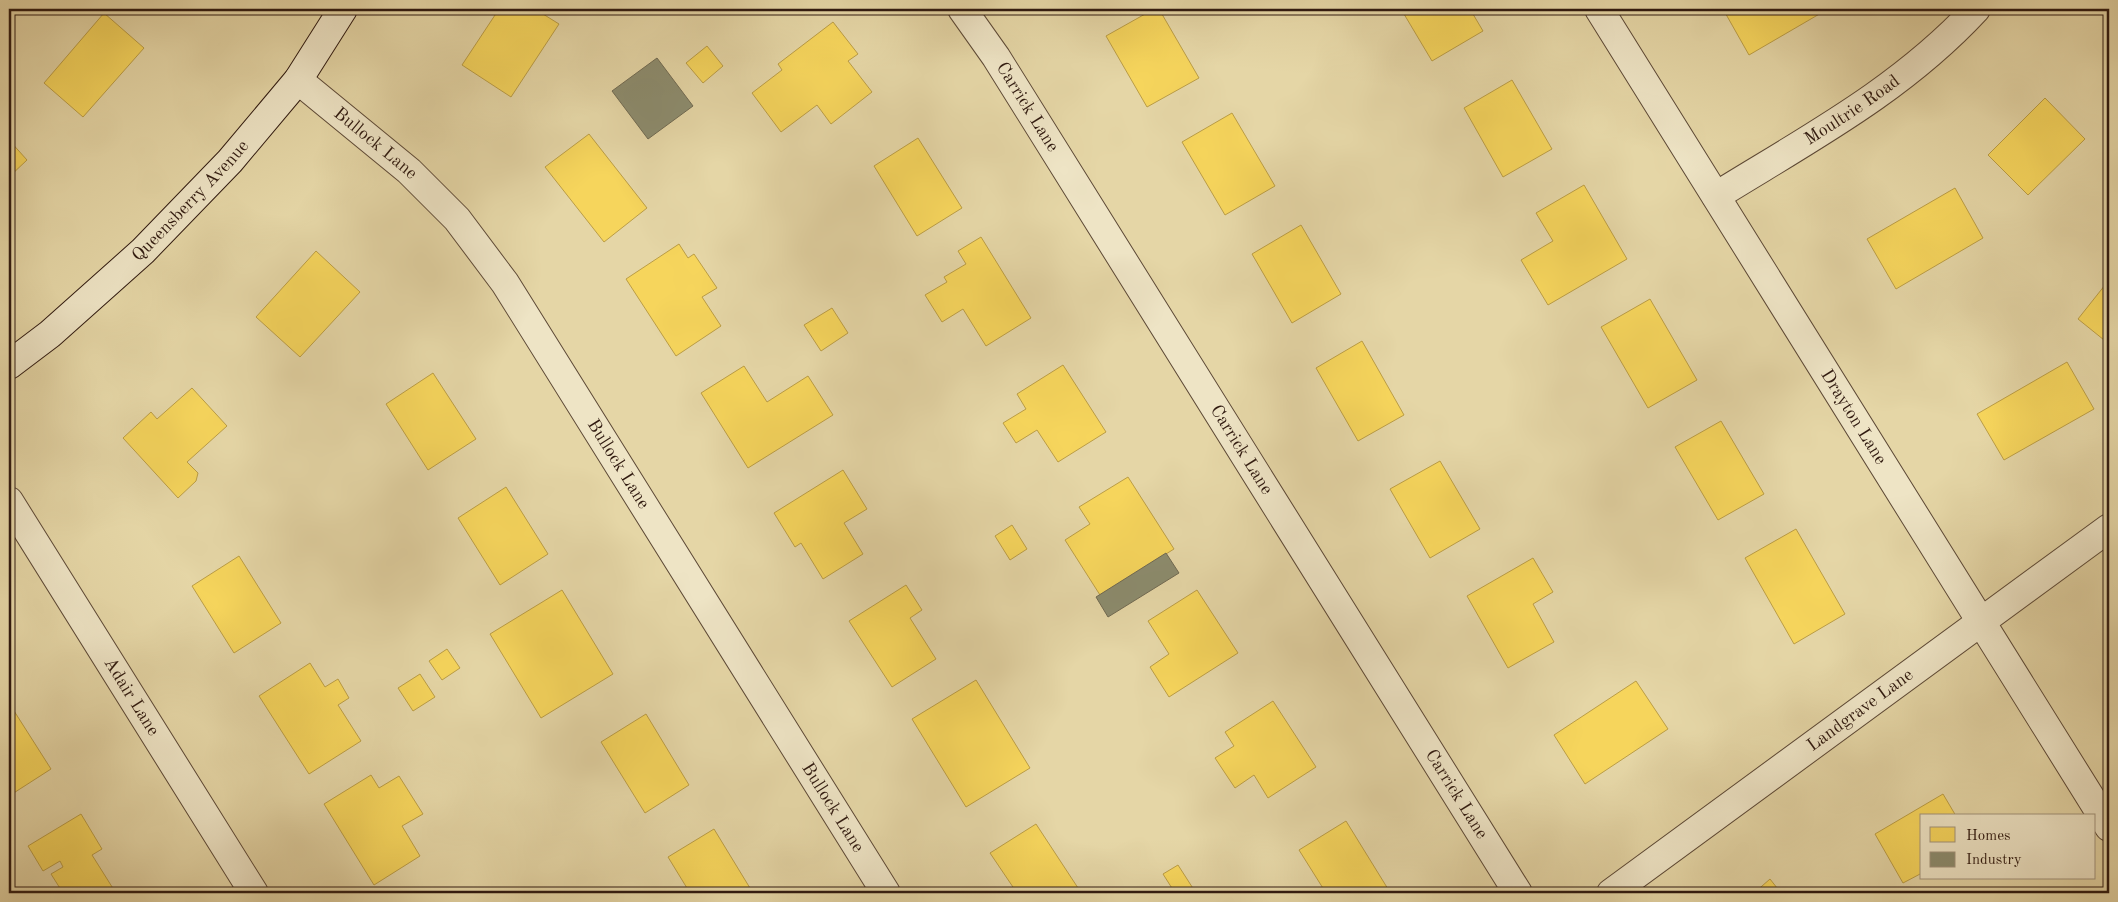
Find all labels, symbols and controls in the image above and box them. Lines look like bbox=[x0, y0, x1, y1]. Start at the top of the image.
street label: Carrick Lane bbox=[993, 59, 1062, 155]
street label: Moultrie Road bbox=[1802, 72, 1903, 149]
street label: Bullock Lane bbox=[330, 104, 421, 183]
street label: Queensberry Avenue bbox=[129, 137, 252, 265]
street label: Drayton Lane bbox=[1817, 366, 1890, 468]
street label: Carrick Lane bbox=[1207, 402, 1276, 498]
street label: Bullock Lane bbox=[583, 416, 653, 512]
street label: Adair Lane bbox=[100, 655, 162, 739]
street label: Landgrave Lane bbox=[1804, 666, 1917, 755]
street label: Carrick Lane bbox=[1422, 746, 1491, 842]
street label: Bullock Lane bbox=[798, 760, 867, 856]
legend bbox=[1920, 814, 2096, 880]
text: Homes bbox=[1966, 829, 2011, 844]
text: Industry bbox=[1966, 853, 2022, 868]

